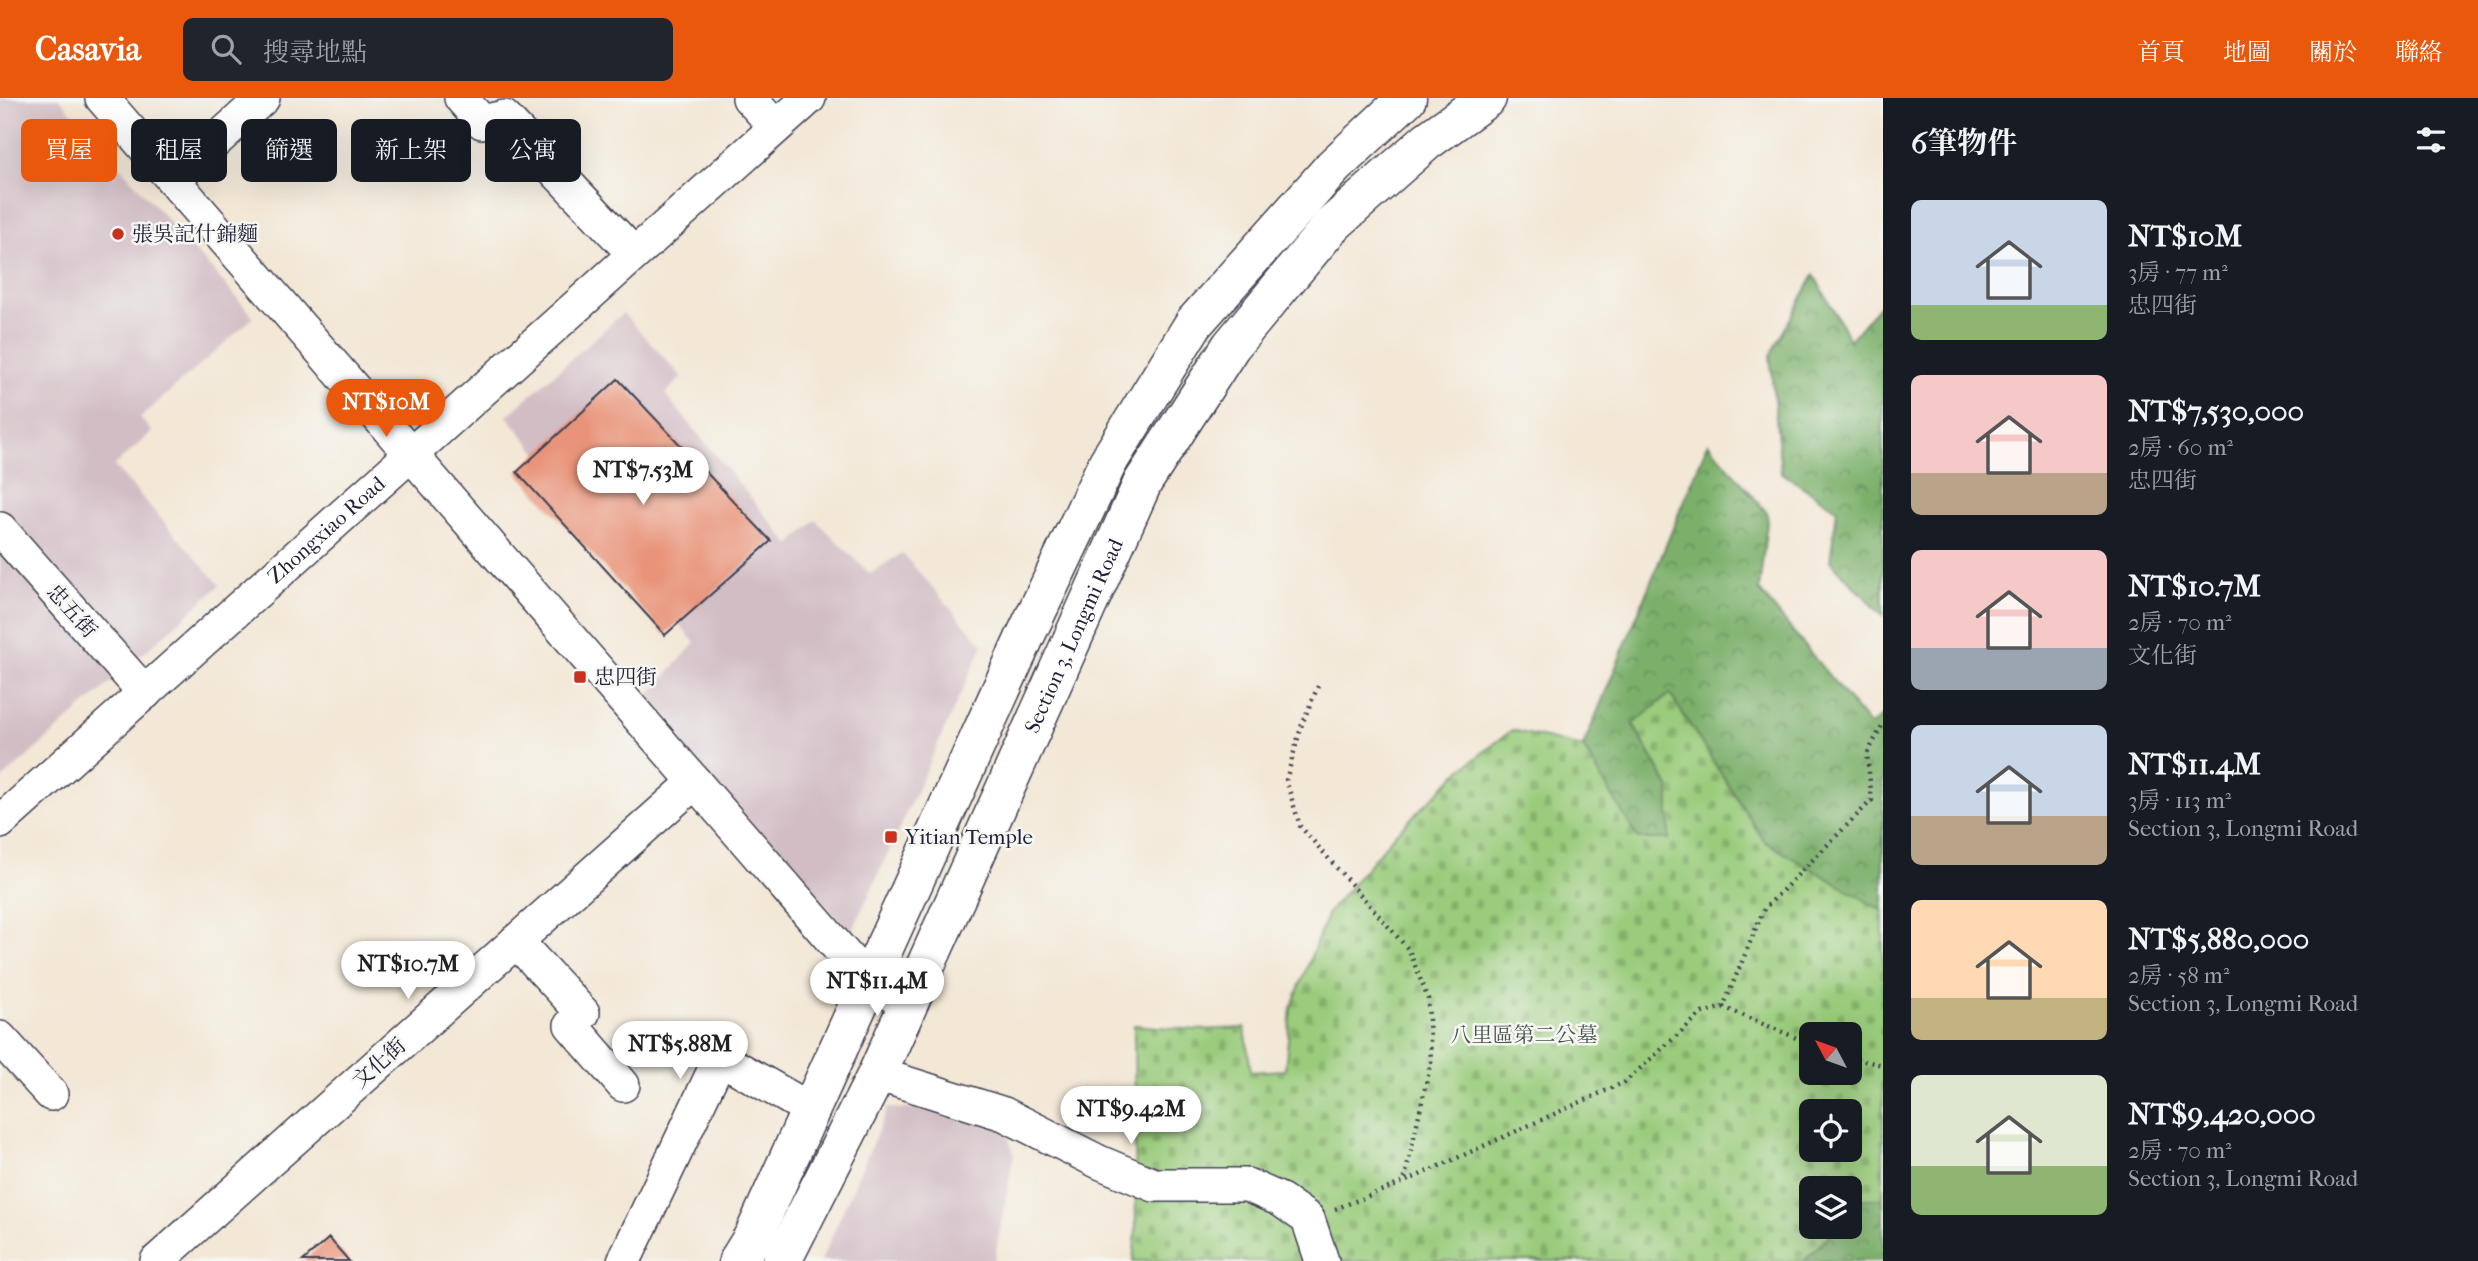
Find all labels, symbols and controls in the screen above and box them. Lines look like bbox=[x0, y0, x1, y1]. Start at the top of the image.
search box bbox=[183, 18, 673, 81]
text: Casavia bbox=[35, 30, 141, 69]
icon: search bbox=[207, 30, 245, 68]
text: 搜尋地點 bbox=[263, 37, 367, 68]
text: 首頁 bbox=[2137, 38, 2185, 66]
text: 地圖 bbox=[2223, 38, 2271, 66]
text: 關於 bbox=[2309, 38, 2357, 66]
text: 聯絡 bbox=[2395, 38, 2443, 66]
chip: 買屋 bbox=[21, 119, 117, 182]
chip: 租屋 bbox=[131, 119, 227, 182]
chip: 篩選 bbox=[241, 119, 337, 182]
chip: 新上架 bbox=[351, 119, 471, 182]
chip: 公寓 bbox=[485, 119, 581, 182]
icon: filters bbox=[2412, 121, 2450, 159]
text: 6筆物件 bbox=[1911, 126, 2017, 161]
text: NT$10M bbox=[2128, 219, 2242, 254]
place label: 張吳記什錦麵 bbox=[132, 222, 258, 246]
marker: 張吳記什錦麵 bbox=[110, 226, 126, 242]
icon: home bbox=[1967, 228, 2051, 312]
text: 3房 · 77 m² bbox=[2128, 259, 2228, 286]
text: 忠四街 bbox=[2128, 292, 2197, 319]
pin: NT$10M bbox=[329, 380, 443, 439]
text: NT$10M bbox=[342, 388, 430, 415]
text: NT$7,530,000 bbox=[2128, 394, 2304, 429]
icon: home bbox=[1967, 403, 2051, 487]
text: 2房 · 60 m² bbox=[2128, 434, 2233, 461]
pin: NT$7.53M bbox=[571, 448, 715, 507]
text: NT$7.53M bbox=[593, 456, 693, 483]
text: 忠四街 bbox=[2128, 467, 2197, 494]
street label: Zhongxiao Road bbox=[263, 471, 390, 588]
street label: Section 3, Longmi Road bbox=[1020, 534, 1128, 737]
text: NT$10.7M bbox=[2128, 569, 2261, 604]
icon: home bbox=[1967, 578, 2051, 662]
street label: 忠五街 bbox=[42, 580, 102, 642]
text: 2房 · 70 m² bbox=[2128, 609, 2232, 636]
text: 文化街 bbox=[2128, 642, 2197, 669]
place label: 忠四街 bbox=[594, 665, 657, 689]
marker: 忠四街 bbox=[572, 669, 588, 685]
text: NT$11.4M bbox=[2128, 747, 2261, 782]
icon: home bbox=[1967, 753, 2051, 837]
text: 3房 · 113 m² bbox=[2128, 787, 2231, 814]
text: Section 3, Longmi Road bbox=[2128, 815, 2358, 842]
place label: Yitian Temple bbox=[904, 825, 1033, 849]
marker: Yitian Temple bbox=[883, 829, 899, 845]
text: NT$5,880,000 bbox=[2128, 922, 2309, 957]
icon: home bbox=[1967, 928, 2051, 1012]
pin: NT$10.7M bbox=[336, 942, 480, 1001]
text: NT$10.7M bbox=[357, 950, 459, 977]
pin: NT$11.4M bbox=[805, 958, 949, 1018]
text: 2房 · 58 m² bbox=[2128, 962, 2229, 989]
text: NT$11.4M bbox=[826, 967, 928, 994]
text: Section 3, Longmi Road bbox=[2128, 990, 2358, 1017]
pin: NT$5.88M bbox=[608, 1021, 752, 1081]
north arrow bbox=[1799, 1022, 1862, 1085]
map controls bbox=[1799, 1022, 1862, 1239]
park label: 八里區第二公墓 bbox=[1451, 1023, 1598, 1047]
text: NT$5.88M bbox=[628, 1030, 732, 1057]
street label: 文化街 bbox=[348, 1033, 410, 1093]
pin: NT$9.42M bbox=[1059, 1086, 1203, 1146]
text: NT$9.42M bbox=[1076, 1095, 1186, 1122]
text: NT$9,420,000 bbox=[2128, 1097, 2316, 1132]
button: locate bbox=[1799, 1099, 1862, 1162]
icon: home bbox=[1967, 1103, 2051, 1187]
text: 2房 · 70 m² bbox=[2128, 1137, 2232, 1164]
text: Section 3, Longmi Road bbox=[2128, 1165, 2358, 1192]
button: layers bbox=[1799, 1176, 1862, 1239]

